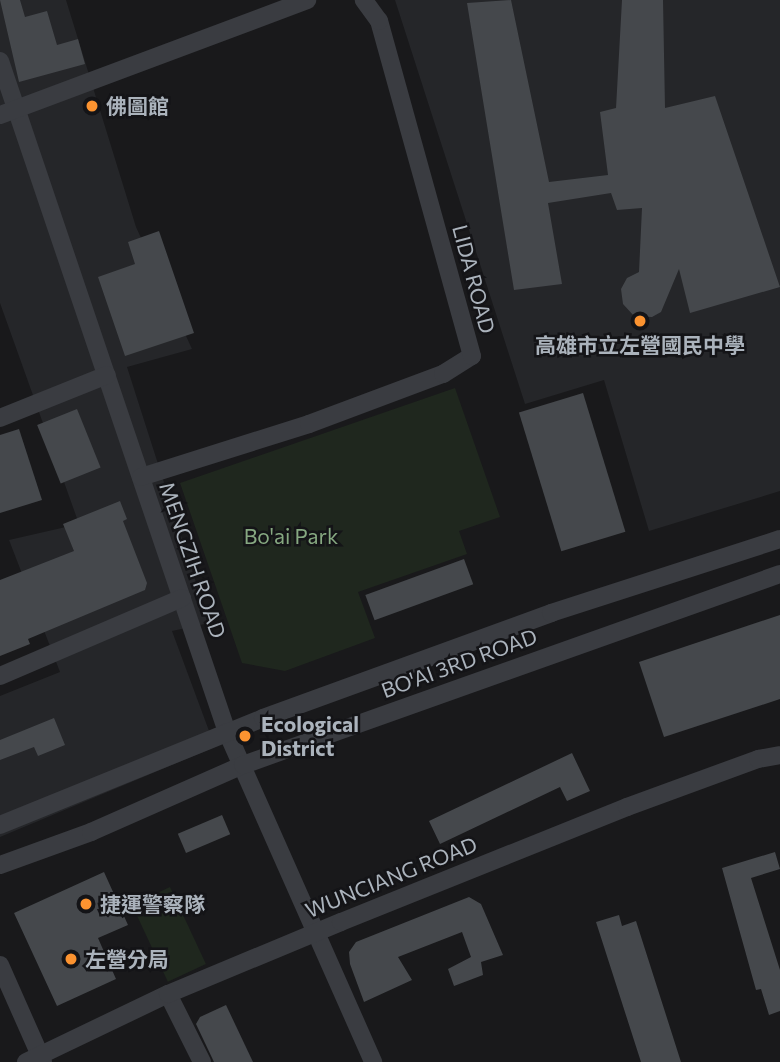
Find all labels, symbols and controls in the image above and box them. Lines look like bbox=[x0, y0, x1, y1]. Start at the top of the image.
place label: 佛圖館 bbox=[106, 93, 169, 119]
marker: 佛圖館 bbox=[84, 98, 100, 114]
street label: LIDA ROAD bbox=[447, 222, 501, 336]
marker: 高雄市立左營國民中學 bbox=[632, 313, 648, 329]
place label: 高雄市立左營國民中學 bbox=[535, 332, 745, 358]
street label: MENGZIH ROAD bbox=[154, 478, 232, 642]
park label: Bo'ai Park bbox=[244, 523, 338, 549]
street label: BO'AI 3RD ROAD bbox=[378, 623, 540, 703]
place label: Ecological District bbox=[261, 711, 359, 761]
marker: Ecological District bbox=[235, 726, 255, 746]
street label: WUNCIANG ROAD bbox=[302, 831, 480, 923]
place label: 捷運警察隊 bbox=[100, 891, 205, 917]
marker: 捷運警察隊 bbox=[78, 896, 94, 912]
place label: 左營分局 bbox=[85, 946, 169, 972]
marker: 左營分局 bbox=[63, 951, 79, 967]

